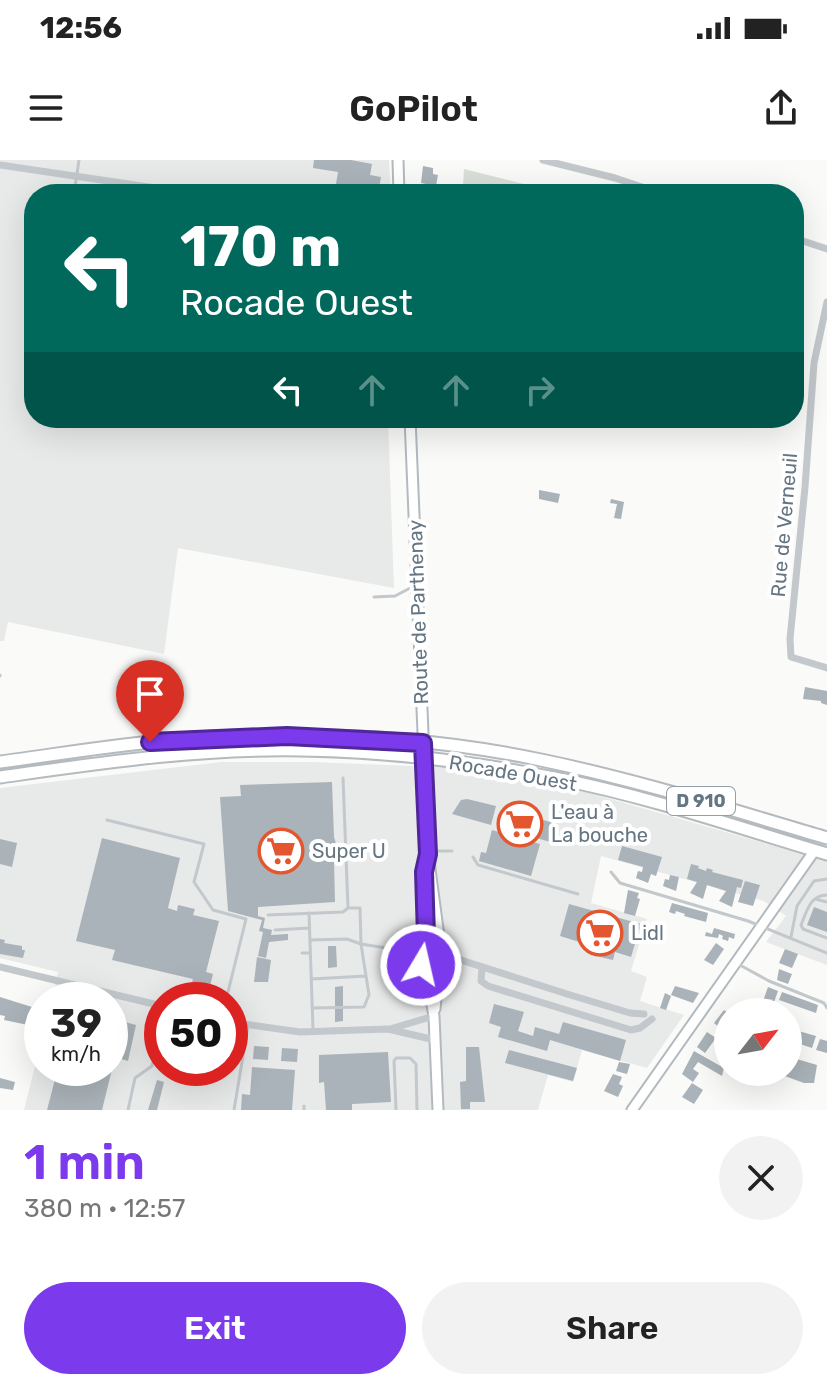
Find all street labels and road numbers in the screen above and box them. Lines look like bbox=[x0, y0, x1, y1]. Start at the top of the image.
street label: Rue de Verneuil bbox=[766, 452, 802, 598]
street label: Route de Parthenay bbox=[403, 519, 433, 705]
street label: Rocade Ouest bbox=[447, 750, 579, 796]
road number: D 910 bbox=[667, 787, 735, 815]

